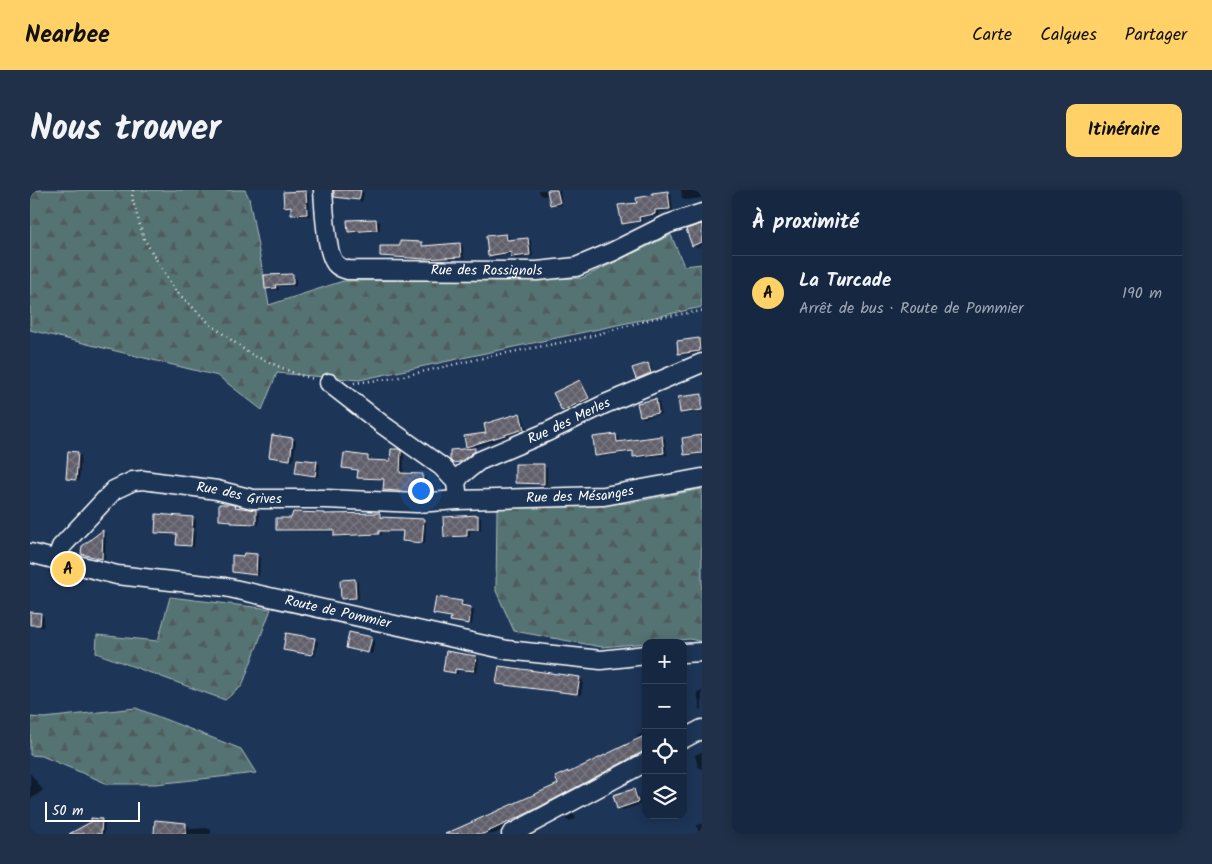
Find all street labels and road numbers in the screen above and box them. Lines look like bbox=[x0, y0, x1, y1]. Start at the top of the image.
street label: Rue des Rossignols bbox=[431, 259, 543, 282]
street label: Rue des Merles bbox=[524, 392, 614, 450]
street label: Rue des Grives bbox=[195, 476, 282, 510]
street label: Rue des Mésanges bbox=[526, 480, 636, 509]
street label: Route de Pommier bbox=[283, 590, 394, 635]

